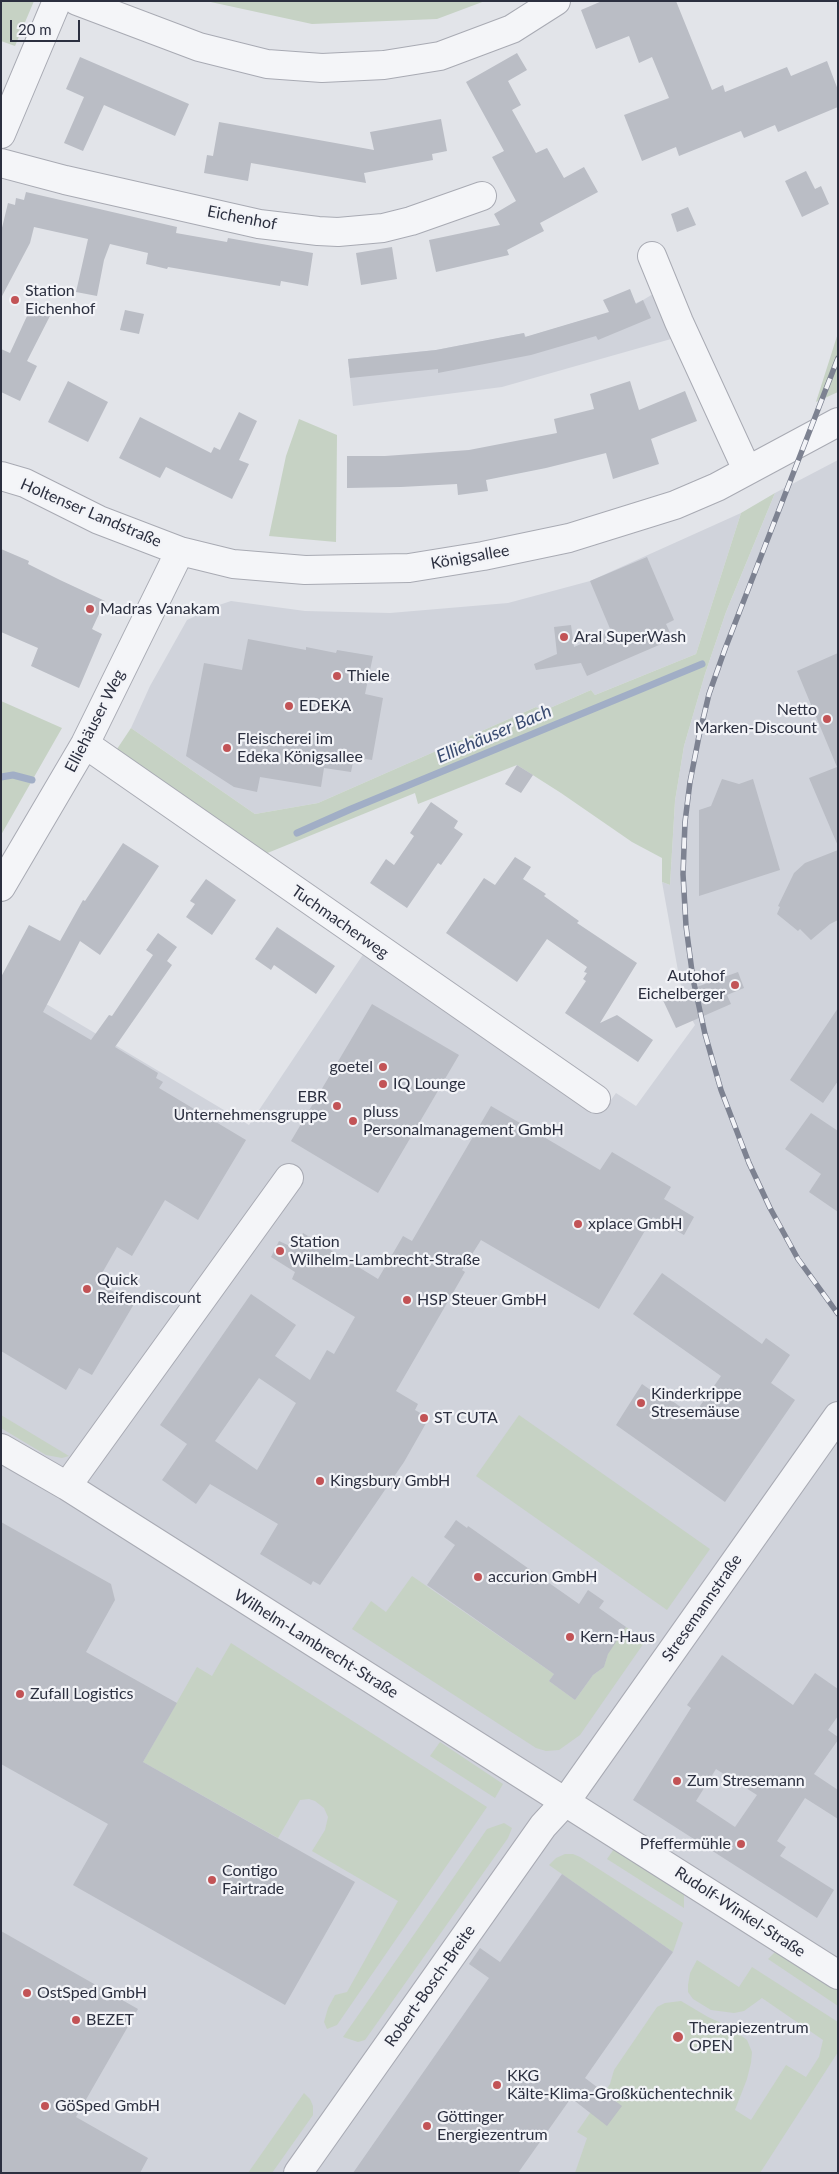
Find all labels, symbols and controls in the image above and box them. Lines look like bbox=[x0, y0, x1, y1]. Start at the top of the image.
scale bar bbox=[12, 10, 82, 42]
text: 20 m bbox=[18, 20, 52, 38]
street label: Eichenhof bbox=[206, 202, 278, 234]
place label: Station Eichenhof bbox=[25, 281, 95, 319]
marker: Station Eichenhof bbox=[9, 294, 21, 306]
street label: Holtenser Landstraße bbox=[18, 475, 164, 551]
street label: Königsallee bbox=[429, 541, 511, 573]
place label: Madras Vanakam bbox=[100, 599, 220, 619]
marker: Madras Vanakam bbox=[84, 603, 96, 615]
place label: Aral SuperWash bbox=[574, 627, 686, 647]
marker: Aral SuperWash bbox=[558, 631, 570, 643]
place label: Thiele bbox=[347, 666, 390, 686]
street label: Elliehäuser Weg bbox=[61, 667, 129, 775]
marker: Thiele bbox=[331, 670, 343, 682]
place label: EDEKA bbox=[299, 696, 351, 716]
marker: EDEKA bbox=[283, 700, 295, 712]
water label: Elliehäuser Bach bbox=[433, 700, 555, 768]
place label: Netto Marken-Discount bbox=[695, 700, 817, 738]
marker: Netto Marken-Discount bbox=[821, 713, 833, 725]
place label: Fleischerei im Edeka Königsallee bbox=[237, 729, 363, 767]
marker: Fleischerei im Edeka Königsallee bbox=[221, 742, 233, 754]
street label: Tuchmacherweg bbox=[288, 881, 392, 963]
place label: Autohof Eichelberger bbox=[638, 966, 725, 1004]
marker: Autohof Eichelberger bbox=[729, 979, 741, 991]
place label: goetel bbox=[329, 1057, 373, 1077]
marker: goetel bbox=[377, 1061, 389, 1073]
place label: IQ Lounge bbox=[393, 1074, 466, 1094]
marker: IQ Lounge bbox=[377, 1078, 389, 1090]
place label: EBR Unternehmensgruppe bbox=[174, 1087, 327, 1125]
marker: EBR Unternehmensgruppe bbox=[331, 1100, 343, 1112]
place label: pluss Personalmanagement GmbH bbox=[363, 1102, 564, 1140]
marker: pluss Personalmanagement GmbH bbox=[347, 1115, 359, 1127]
place label: xplace GmbH bbox=[588, 1214, 682, 1234]
marker: xplace GmbH bbox=[572, 1218, 584, 1230]
place label: Station Wilhelm-Lambrecht-Straße bbox=[290, 1232, 480, 1270]
marker: Station Wilhelm-Lambrecht-Straße bbox=[274, 1245, 286, 1257]
place label: Quick Reifendiscount bbox=[97, 1270, 201, 1308]
marker: Quick Reifendiscount bbox=[81, 1283, 93, 1295]
place label: HSP Steuer GmbH bbox=[417, 1290, 547, 1310]
marker: HSP Steuer GmbH bbox=[401, 1294, 413, 1306]
place label: Kinderkrippe Stresemäuse bbox=[651, 1384, 742, 1422]
marker: Kinderkrippe Stresemäuse bbox=[635, 1397, 647, 1409]
place label: ST CUTA bbox=[434, 1408, 498, 1428]
marker: ST CUTA bbox=[418, 1412, 430, 1424]
place label: Kingsbury GmbH bbox=[330, 1471, 450, 1491]
marker: Kingsbury GmbH bbox=[314, 1475, 326, 1487]
street label: Stresemannstraße bbox=[658, 1551, 746, 1665]
place label: accurion GmbH bbox=[488, 1567, 597, 1587]
marker: accurion GmbH bbox=[472, 1571, 484, 1583]
street label: Wilhelm-Lambrecht-Straße bbox=[230, 1585, 402, 1703]
place label: Kern-Haus bbox=[580, 1627, 655, 1647]
marker: Kern-Haus bbox=[564, 1631, 576, 1643]
place label: Zufall Logistics bbox=[30, 1684, 134, 1704]
marker: Zufall Logistics bbox=[14, 1688, 26, 1700]
place label: Zum Stresemann bbox=[687, 1771, 805, 1791]
marker: Zum Stresemann bbox=[671, 1775, 683, 1787]
place label: Pfeffermühle bbox=[640, 1834, 731, 1854]
marker: Pfeffermühle bbox=[735, 1838, 747, 1850]
place label: Contigo Fairtrade bbox=[222, 1861, 284, 1899]
street label: Rudolf-Winkel-Straße bbox=[671, 1863, 809, 1961]
marker: Contigo Fairtrade bbox=[206, 1874, 218, 1886]
street label: Robert-Bosch-Breite bbox=[381, 1921, 479, 2051]
place label: OstSped GmbH bbox=[37, 1983, 147, 2003]
marker: OstSped GmbH bbox=[21, 1987, 33, 1999]
place label: BEZET bbox=[86, 2010, 134, 2030]
marker: BEZET bbox=[70, 2014, 82, 2026]
place label: Therapiezentrum OPEN bbox=[689, 2018, 809, 2056]
marker: Therapiezentrum OPEN bbox=[671, 2030, 685, 2044]
place label: KKG Kälte-Klima-Großküchentechnik bbox=[507, 2066, 733, 2104]
marker: KKG Kälte-Klima-Großküchentechnik bbox=[491, 2079, 503, 2091]
place label: GöSped GmbH bbox=[55, 2096, 160, 2116]
marker: GöSped GmbH bbox=[39, 2100, 51, 2112]
place label: Göttinger Energiezentrum bbox=[437, 2107, 548, 2145]
marker: Göttinger Energiezentrum bbox=[421, 2120, 433, 2132]

